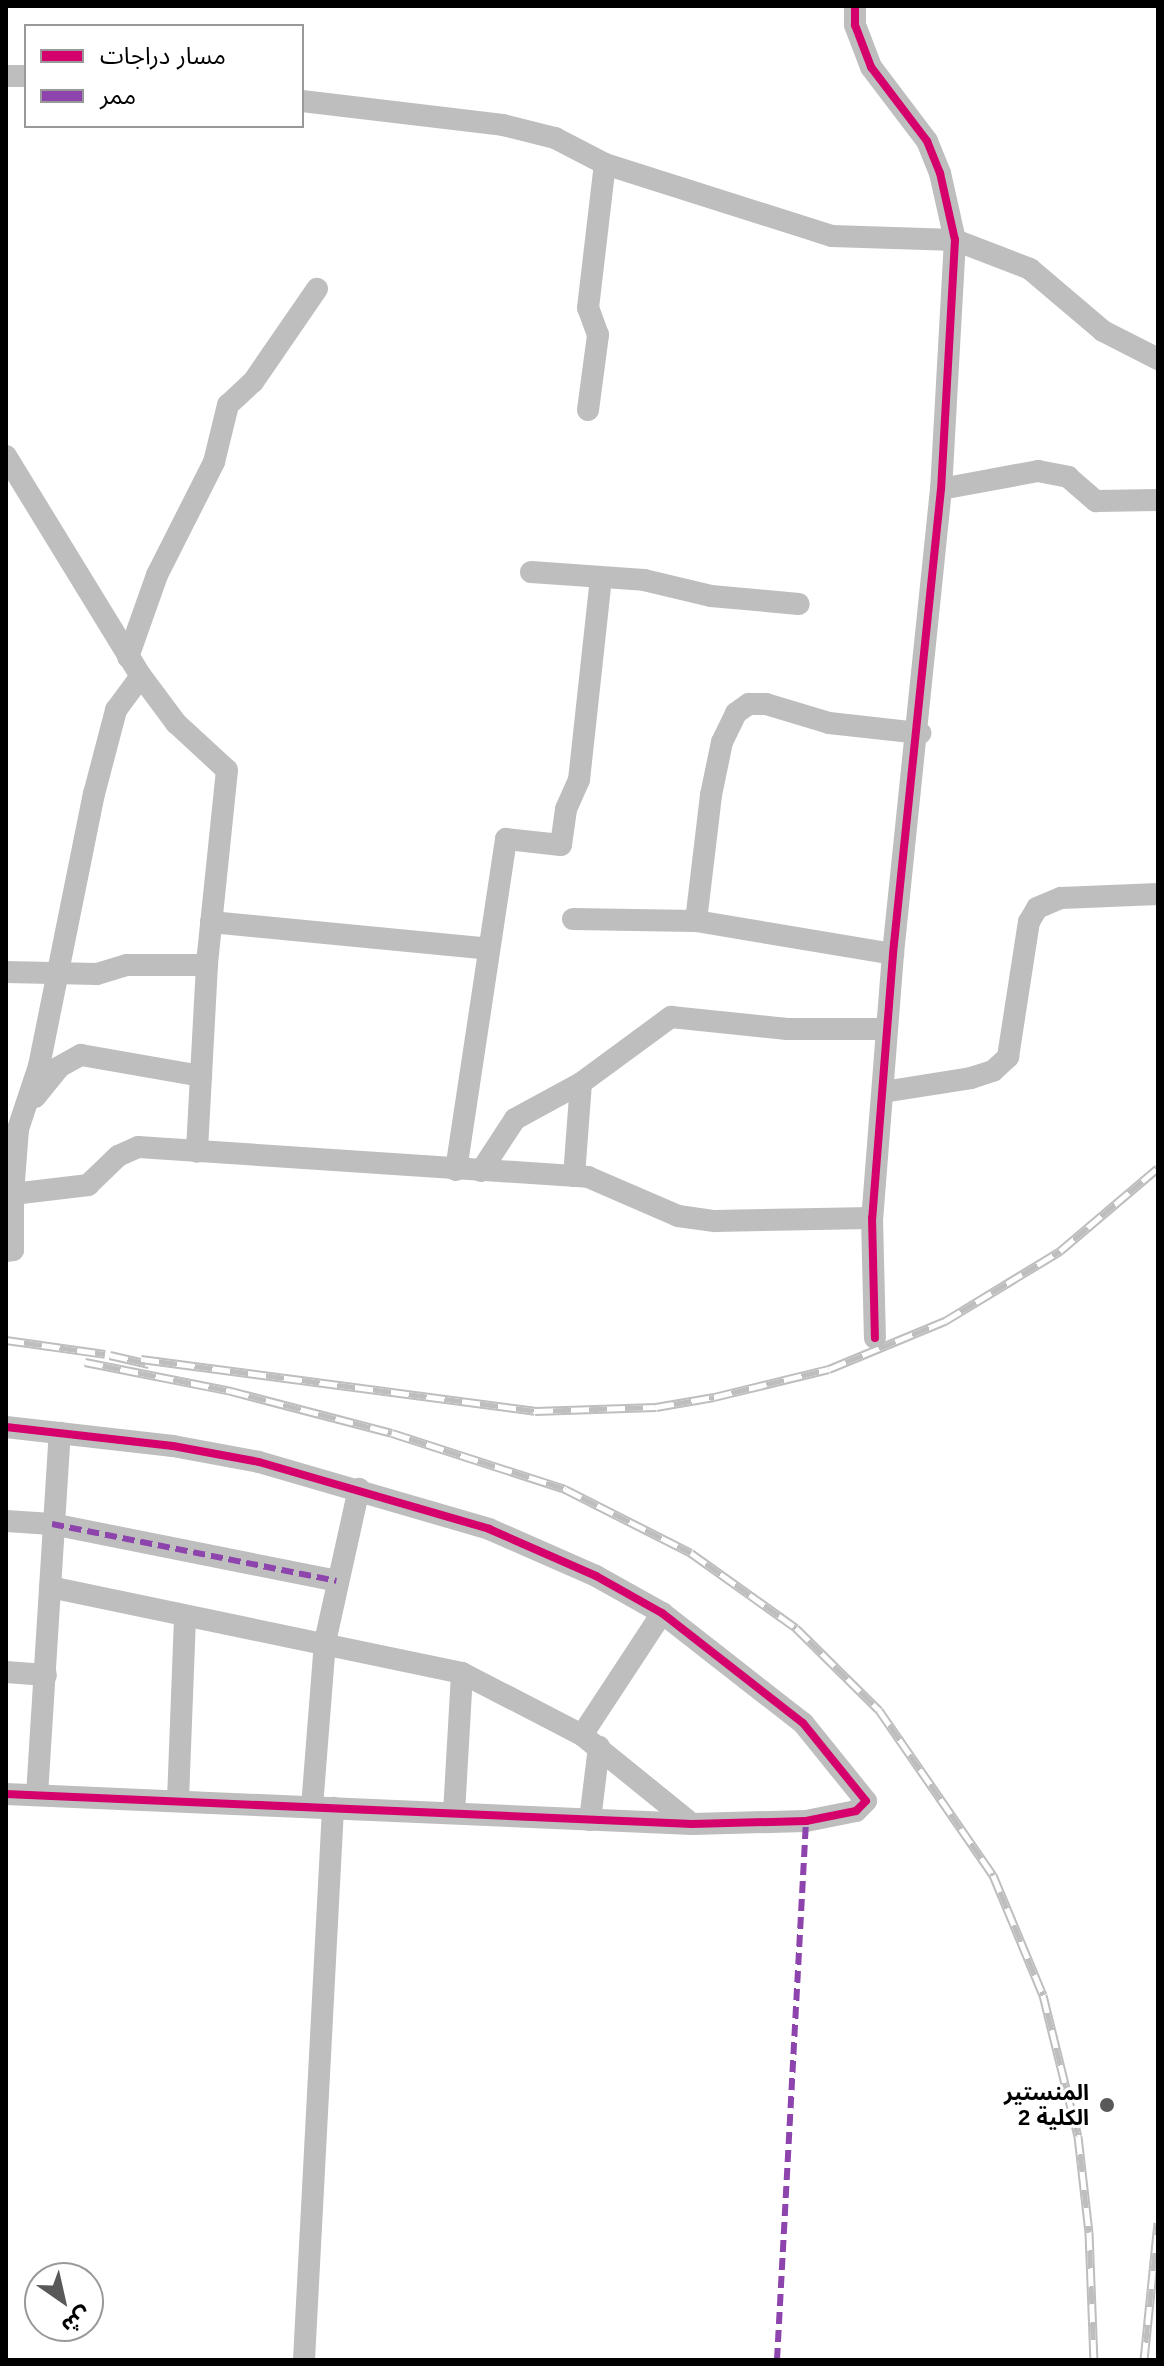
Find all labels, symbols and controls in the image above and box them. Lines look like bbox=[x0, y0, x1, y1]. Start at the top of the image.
legend bbox=[24, 24, 304, 128]
text: مسار دراجات bbox=[100, 42, 226, 69]
text: ممر bbox=[100, 82, 136, 109]
place label: المنستير الكلية 2 bbox=[1004, 2079, 1089, 2130]
marker: المنستير الكلية 2 bbox=[1096, 2094, 1118, 2116]
north arrow bbox=[24, 2262, 104, 2342]
text: ش bbox=[57, 2302, 96, 2339]

